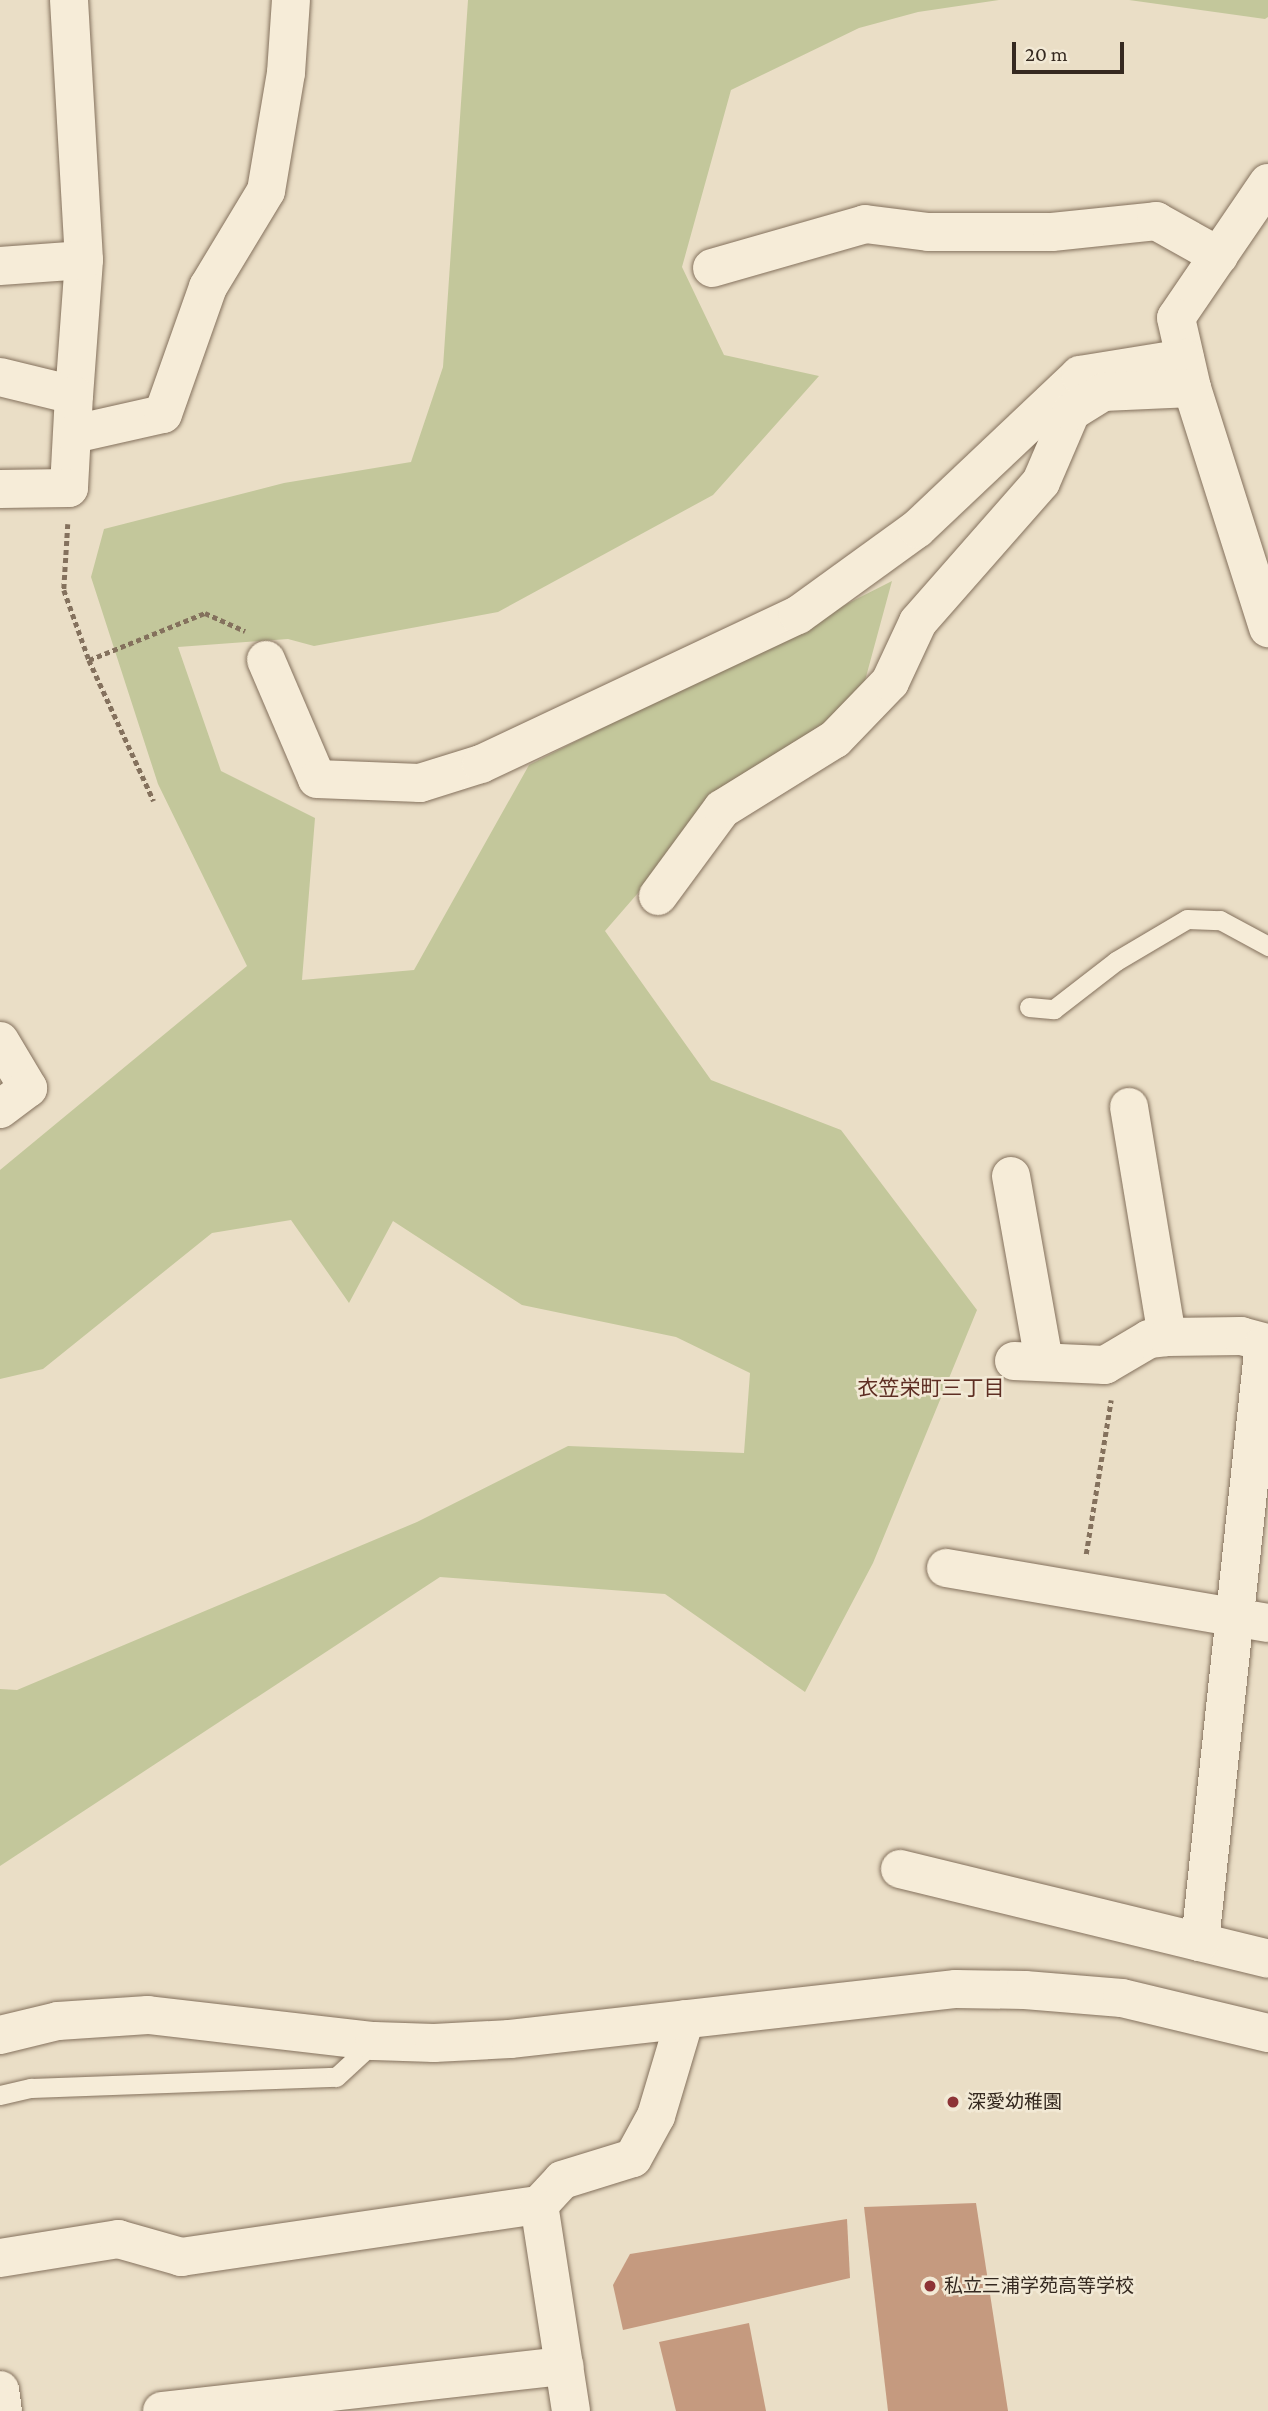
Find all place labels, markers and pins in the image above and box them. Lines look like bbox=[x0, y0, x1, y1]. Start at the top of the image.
place label: 深愛幼稚園 bbox=[967, 2091, 1062, 2113]
marker: 深愛幼稚園 bbox=[945, 2094, 961, 2110]
place label: 私立三浦学苑高等学校 bbox=[944, 2275, 1134, 2297]
marker: 私立三浦学苑高等学校 bbox=[922, 2278, 938, 2294]

